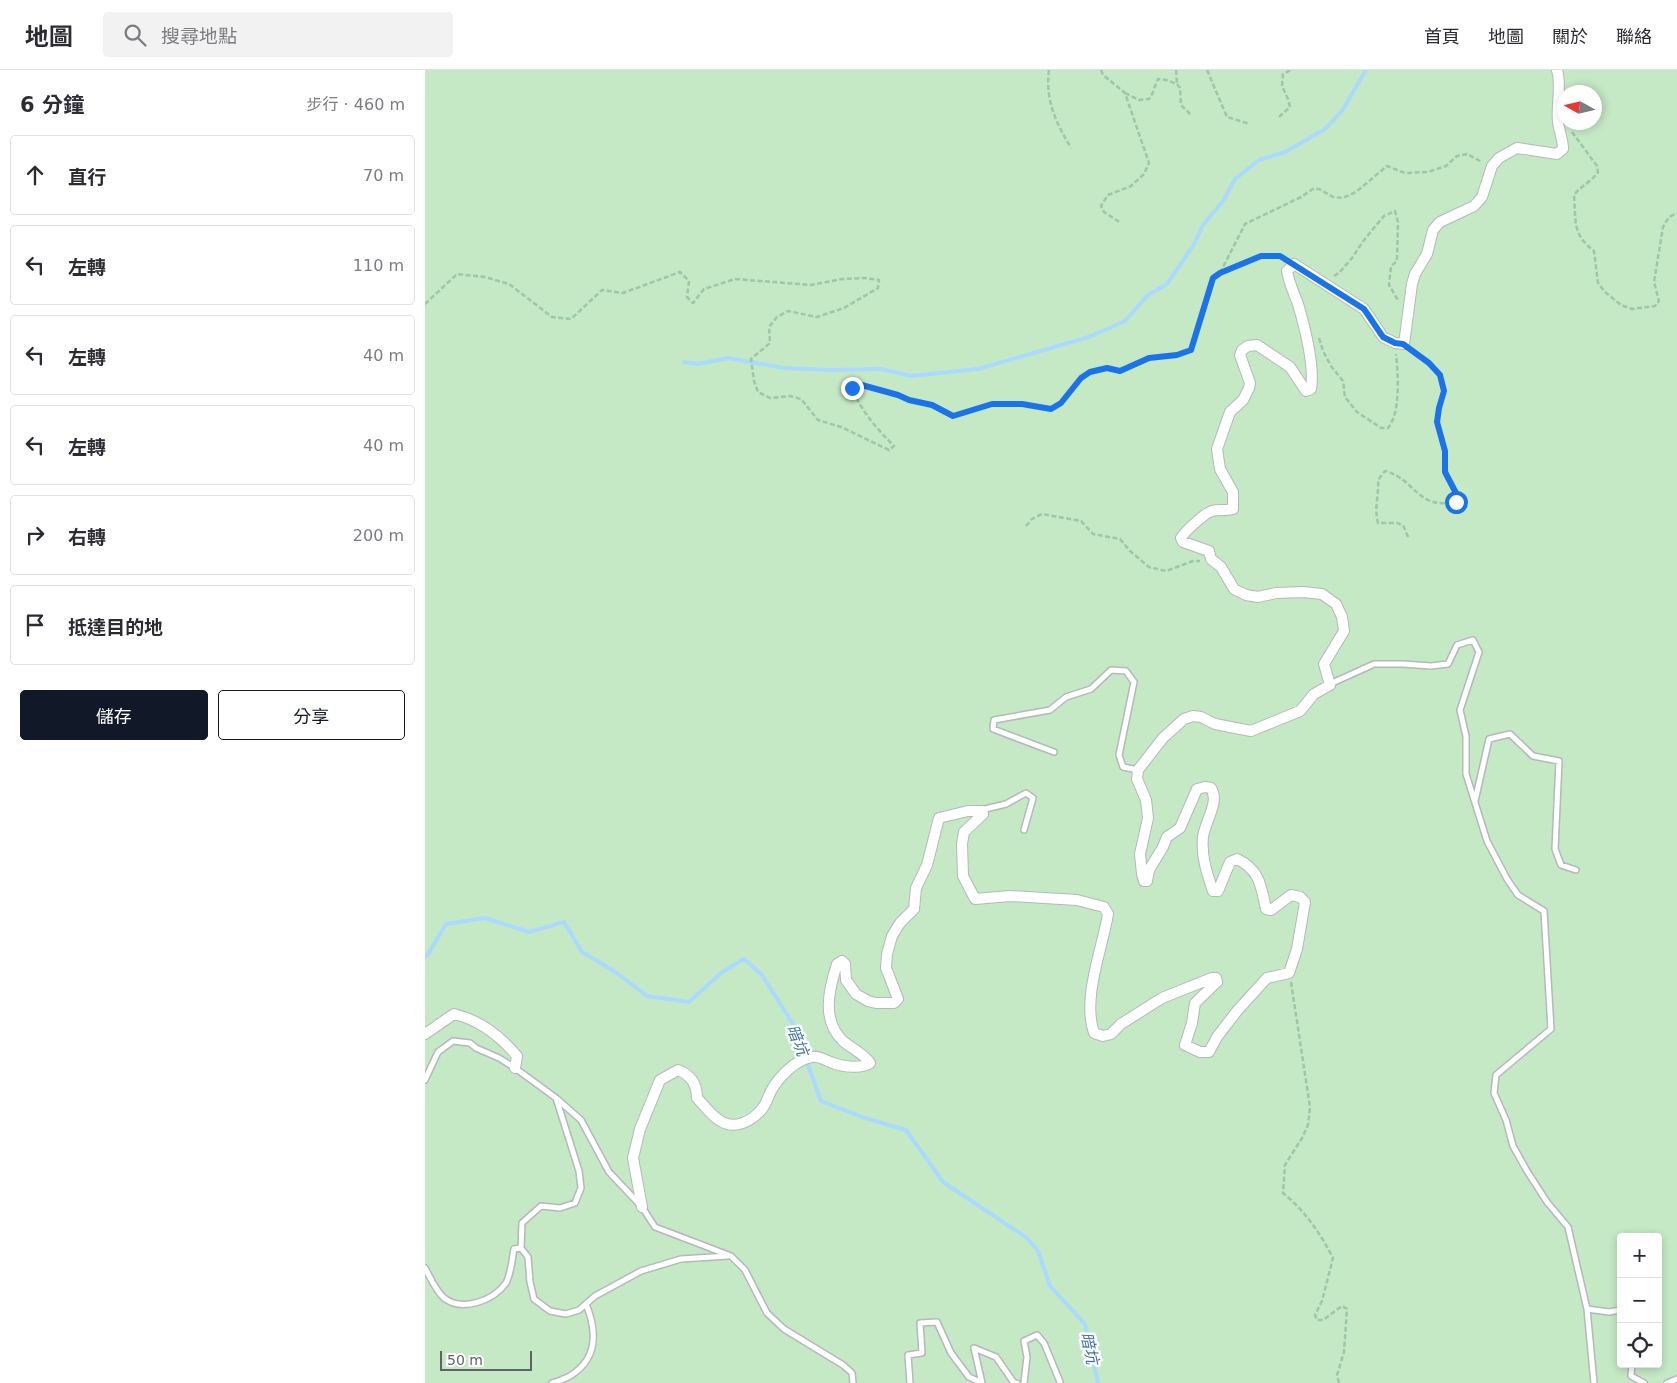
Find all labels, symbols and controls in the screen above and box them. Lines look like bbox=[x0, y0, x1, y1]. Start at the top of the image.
search box bbox=[103, 12, 453, 57]
icon: search bbox=[121, 21, 149, 49]
text: 地圖 bbox=[25, 23, 73, 51]
text: 搜尋地點 bbox=[161, 25, 237, 47]
text: 首頁 bbox=[1424, 26, 1460, 47]
text: 地圖 bbox=[1488, 26, 1524, 47]
text: 關於 bbox=[1552, 26, 1588, 47]
text: 聯絡 bbox=[1616, 26, 1652, 47]
north arrow bbox=[1557, 85, 1602, 130]
text: 6 分鐘 bbox=[20, 93, 84, 117]
text: 步行 · 460 m bbox=[307, 95, 405, 114]
icon: ahead bbox=[21, 161, 49, 189]
text: 直行 bbox=[68, 166, 106, 188]
text: 70 m bbox=[363, 166, 404, 185]
icon: left bbox=[21, 251, 49, 279]
text: 左轉 bbox=[68, 256, 106, 278]
text: 110 m bbox=[353, 256, 404, 275]
icon: left bbox=[21, 341, 49, 369]
text: 左轉 bbox=[68, 346, 106, 368]
text: 40 m bbox=[363, 346, 404, 365]
route end bbox=[841, 377, 864, 400]
icon: left bbox=[21, 431, 49, 459]
text: 左轉 bbox=[68, 436, 106, 458]
text: 40 m bbox=[363, 436, 404, 455]
route start bbox=[1445, 491, 1468, 514]
icon: right bbox=[21, 521, 49, 549]
text: 右轉 bbox=[68, 526, 106, 548]
text: 200 m bbox=[353, 526, 404, 545]
icon: arrive bbox=[21, 611, 49, 639]
text: 抵達目的地 bbox=[68, 616, 163, 638]
button: 儲存 bbox=[20, 690, 208, 740]
button: 分享 bbox=[218, 690, 405, 740]
water label: 暗坑 bbox=[783, 1022, 813, 1060]
map controls bbox=[1617, 1233, 1662, 1368]
button: + bbox=[1617, 1233, 1662, 1278]
button: − bbox=[1617, 1278, 1662, 1323]
button: locate bbox=[1617, 1323, 1662, 1368]
water label: 暗坑 bbox=[1077, 1330, 1103, 1368]
scale bar bbox=[440, 1348, 533, 1371]
text: 50 m bbox=[447, 1352, 483, 1368]

